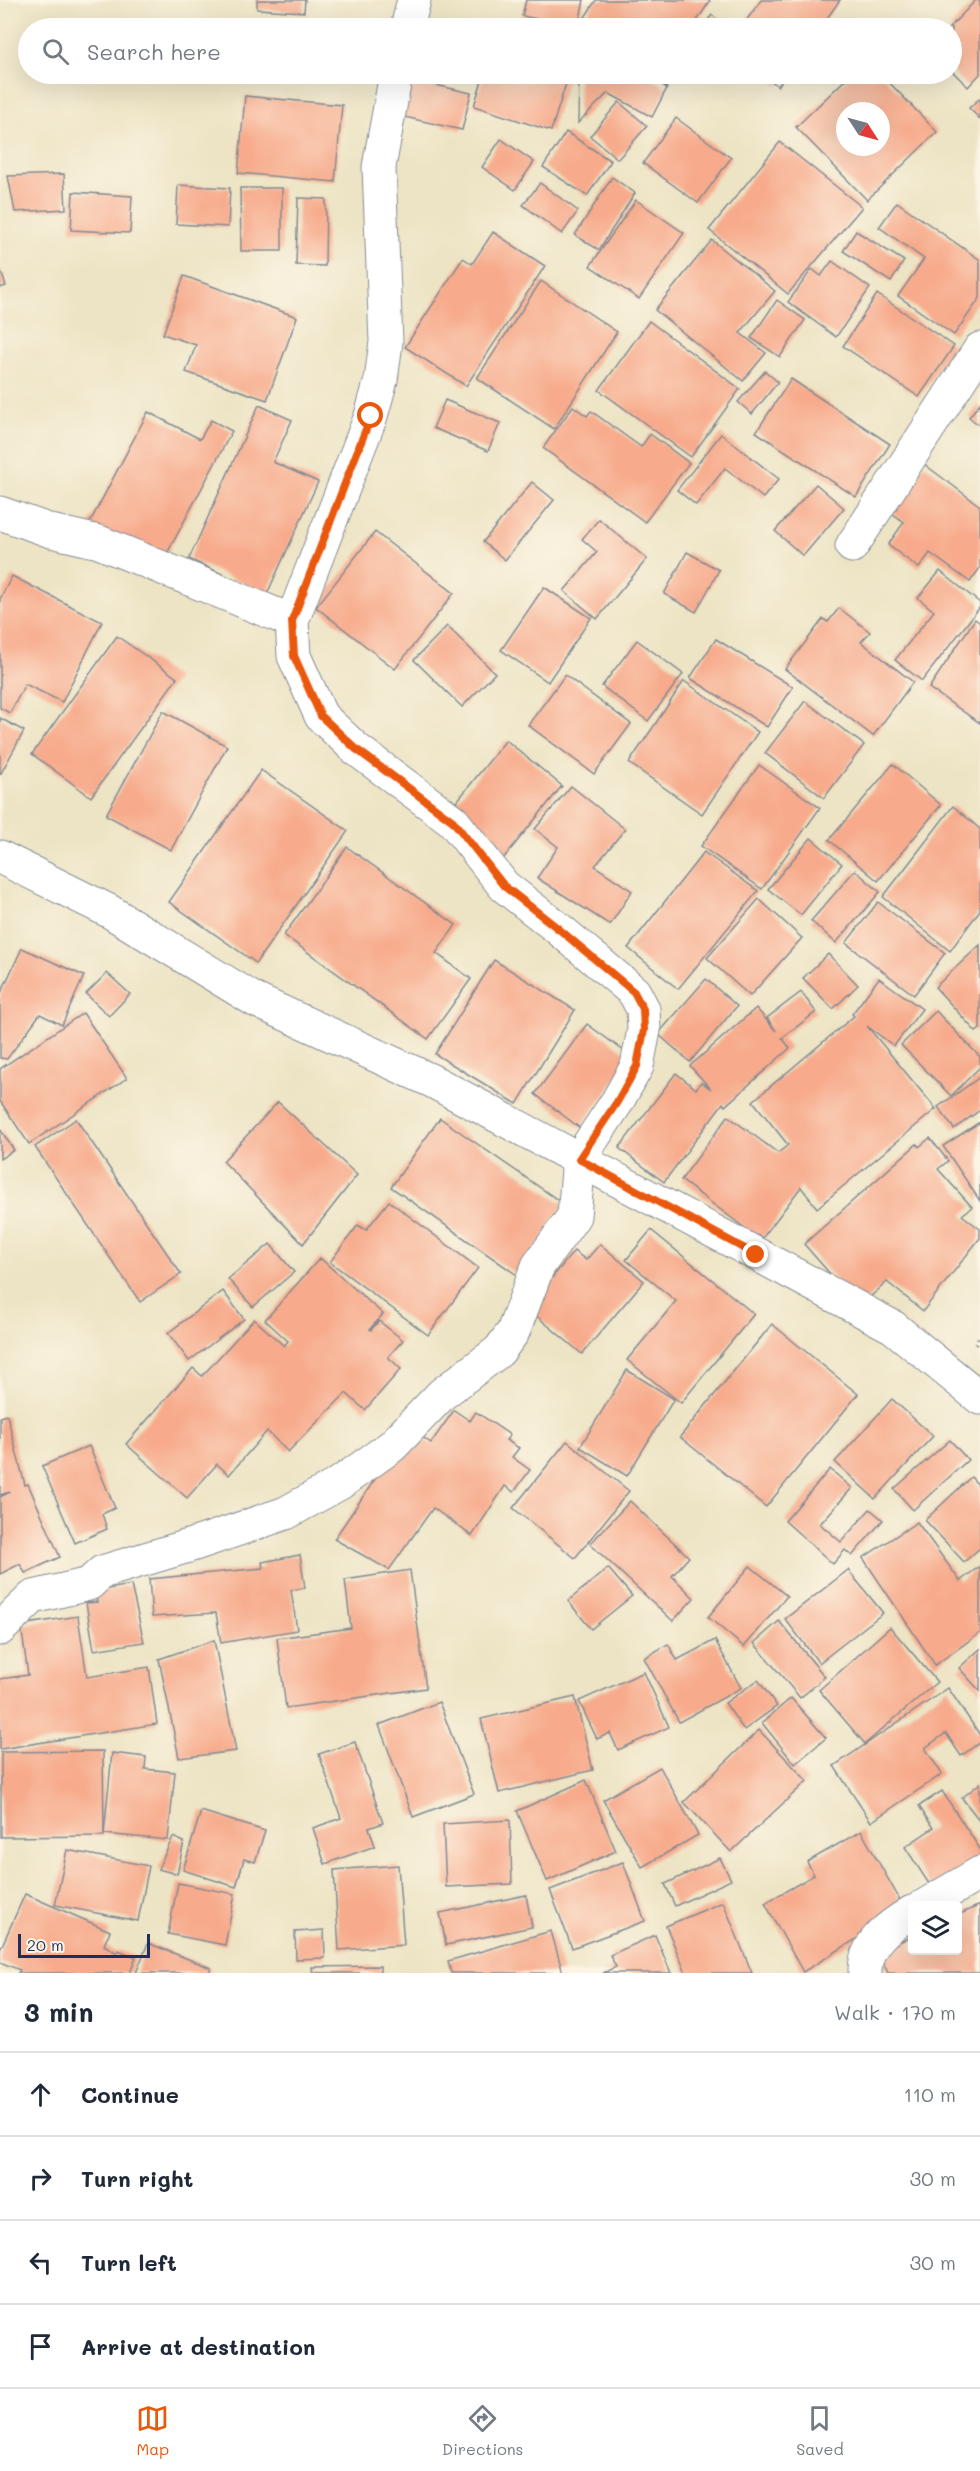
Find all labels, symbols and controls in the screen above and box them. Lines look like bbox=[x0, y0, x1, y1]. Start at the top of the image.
search box bbox=[18, 18, 962, 84]
icon: search bbox=[39, 35, 72, 68]
text: Search here bbox=[87, 37, 221, 66]
north arrow bbox=[836, 102, 890, 156]
route start bbox=[357, 402, 383, 428]
route end bbox=[742, 1241, 768, 1267]
map controls bbox=[908, 1901, 962, 1955]
button: layers bbox=[908, 1901, 962, 1955]
scale bar bbox=[18, 1931, 150, 1958]
text: 20 m bbox=[27, 1934, 64, 1955]
text: 3 min bbox=[24, 1995, 93, 2029]
text: Walk · 170 m bbox=[834, 1999, 956, 2025]
icon: ahead bbox=[24, 2078, 57, 2111]
text: Continue bbox=[81, 2080, 179, 2109]
text: 110 m bbox=[903, 2081, 956, 2107]
icon: right bbox=[24, 2162, 57, 2195]
text: Turn right bbox=[81, 2164, 193, 2193]
text: 30 m bbox=[910, 2165, 956, 2191]
icon: left bbox=[24, 2246, 57, 2279]
text: Turn left bbox=[81, 2248, 177, 2277]
text: 30 m bbox=[910, 2249, 956, 2275]
icon: arrive bbox=[24, 2330, 57, 2363]
text: Arrive at destination bbox=[81, 2332, 316, 2361]
tab: Map bbox=[136, 2402, 169, 2459]
tab: Directions bbox=[442, 2402, 523, 2459]
tab: Saved bbox=[796, 2402, 844, 2459]

